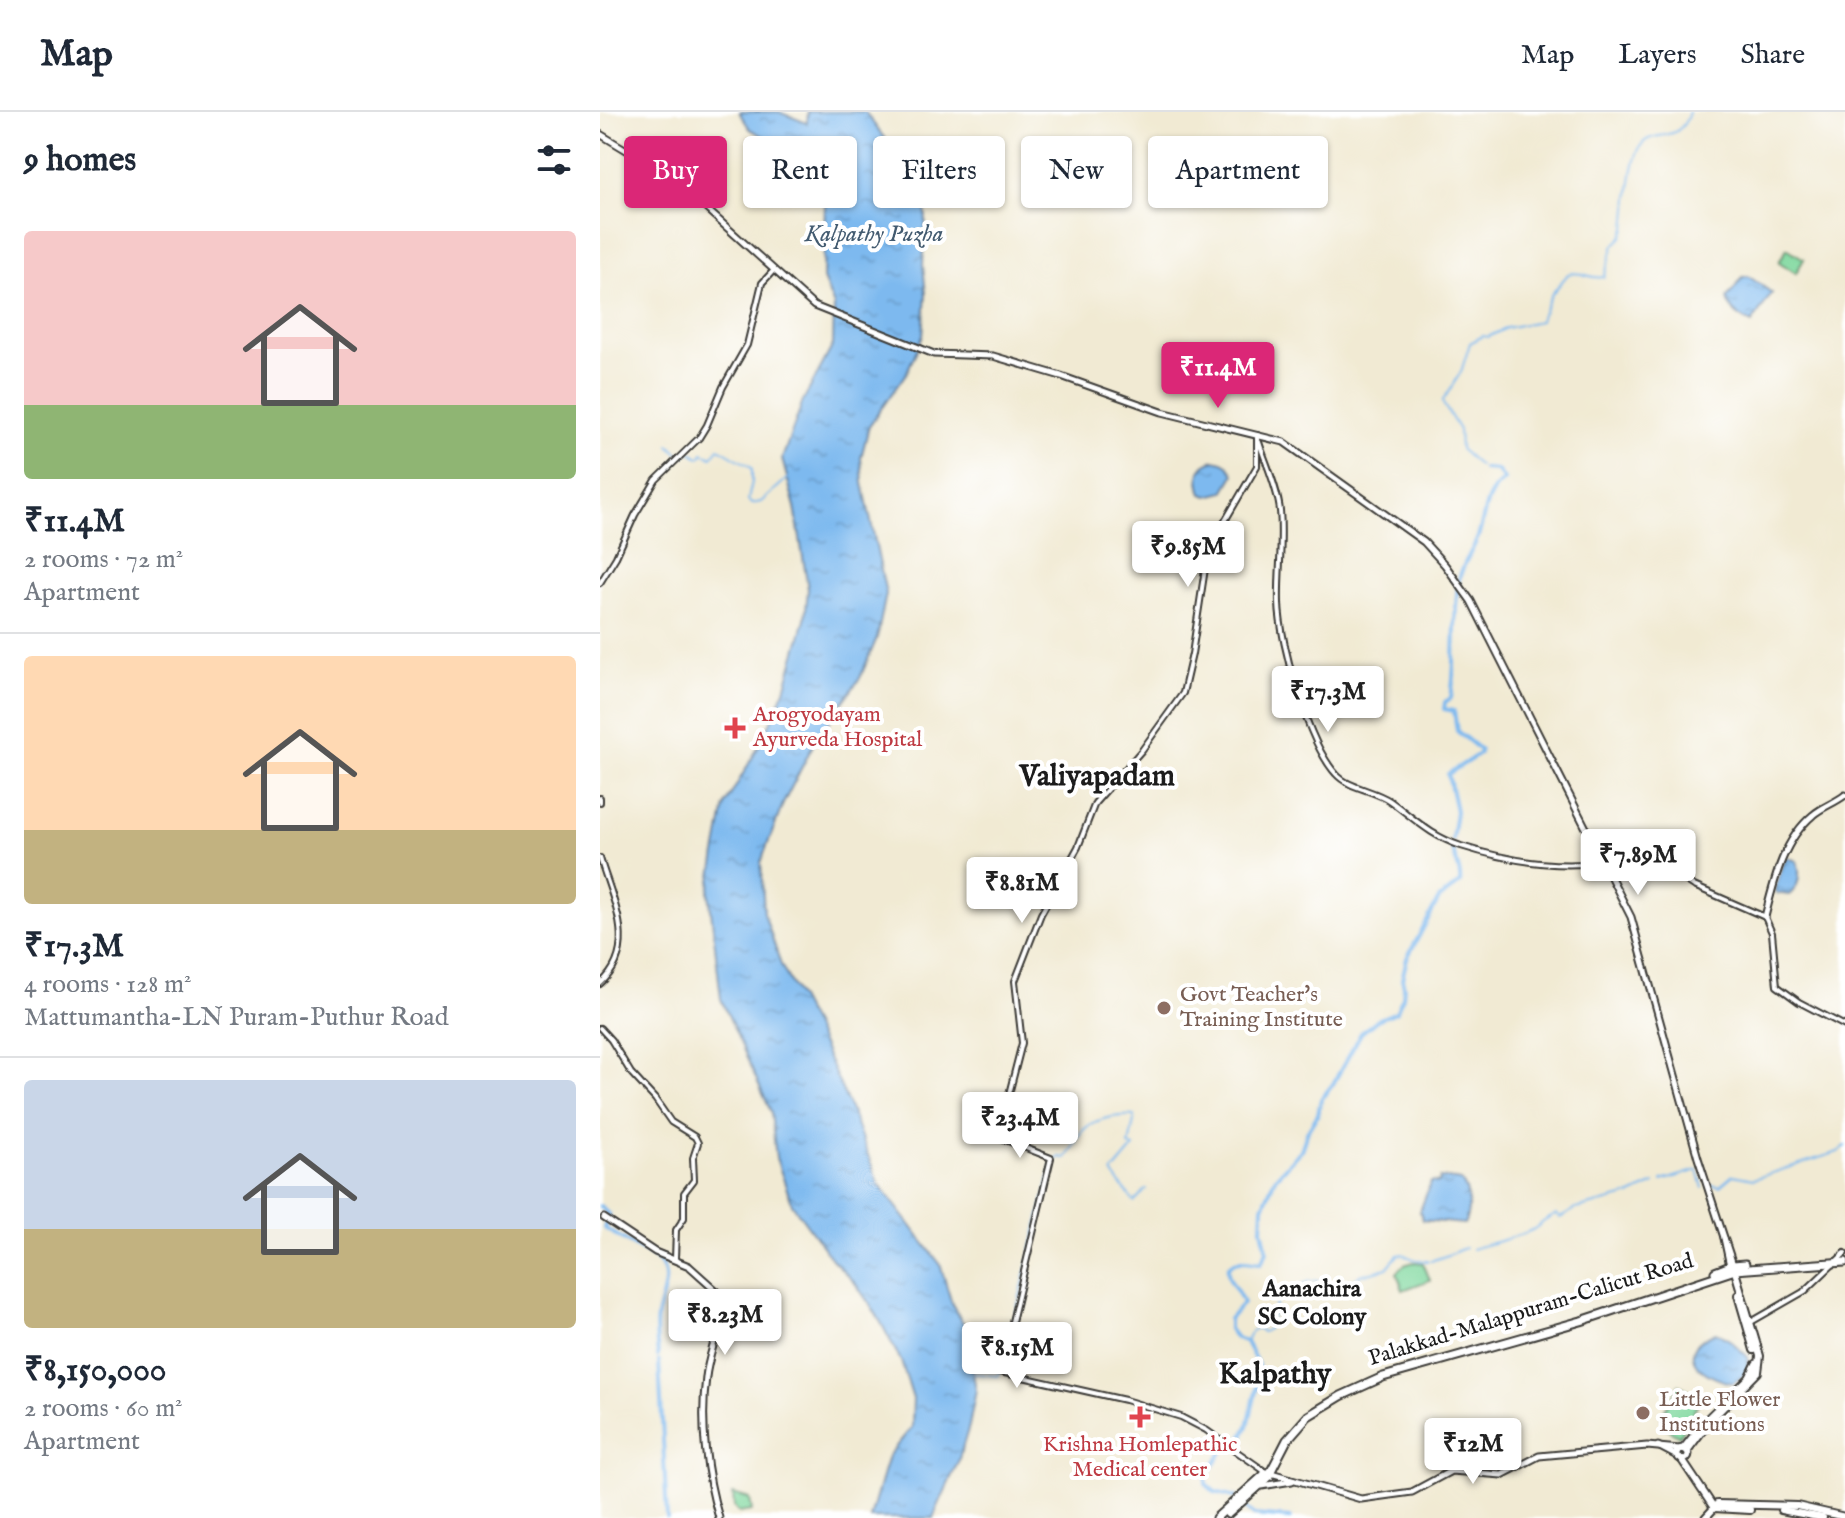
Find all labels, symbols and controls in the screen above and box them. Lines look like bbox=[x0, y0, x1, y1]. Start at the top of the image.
text: Map bbox=[40, 31, 113, 79]
text: Map bbox=[1521, 38, 1574, 73]
text: Layers bbox=[1618, 38, 1697, 73]
text: Share bbox=[1741, 38, 1805, 73]
chip: Buy bbox=[624, 136, 727, 208]
chip: Rent bbox=[743, 136, 857, 208]
chip: Filters bbox=[873, 136, 1005, 208]
chip: New bbox=[1021, 136, 1132, 208]
chip: Apartment bbox=[1148, 136, 1328, 208]
icon: filters bbox=[532, 138, 576, 182]
text: 9 homes bbox=[24, 139, 136, 182]
water label: Kalpathy Puzha bbox=[804, 219, 943, 250]
icon: home bbox=[228, 283, 372, 427]
pin: ₹11.4M bbox=[1153, 342, 1283, 410]
text: ₹11.4M bbox=[1179, 351, 1257, 384]
text: ₹11.4M bbox=[24, 500, 125, 543]
pin: ₹9.85M bbox=[1123, 521, 1253, 589]
text: ₹9.85M bbox=[1150, 530, 1226, 563]
text: 2 rooms · 72 m² bbox=[24, 543, 183, 576]
text: Apartment bbox=[24, 576, 140, 609]
pin: ₹17.3M bbox=[1263, 666, 1393, 734]
text: ₹17.3M bbox=[1290, 675, 1366, 708]
place label: Arogyodayam Ayurveda Hospital bbox=[752, 701, 922, 754]
icon: home bbox=[228, 708, 372, 852]
marker: Arogyodayam Ayurveda Hospital bbox=[724, 717, 746, 739]
district label: Valiyapadam bbox=[1018, 758, 1175, 796]
pin: ₹7.89M bbox=[1573, 829, 1703, 897]
text: ₹7.89M bbox=[1599, 838, 1677, 871]
pin: ₹8.81M bbox=[957, 857, 1087, 925]
text: ₹8.81M bbox=[985, 866, 1059, 899]
text: ₹17.3M bbox=[24, 925, 124, 968]
text: 4 rooms · 128 m² bbox=[24, 968, 191, 1001]
place label: Govt Teacher's Training Institute bbox=[1180, 981, 1343, 1034]
marker: Govt Teacher's Training Institute bbox=[1155, 999, 1173, 1017]
text: Mattumantha-LN Puram-Puthur Road bbox=[24, 1001, 449, 1034]
pin: ₹23.4M bbox=[955, 1092, 1085, 1160]
text: ₹23.4M bbox=[980, 1101, 1060, 1134]
icon: home bbox=[228, 1132, 372, 1276]
street label: Palakkad-Malappuram-Calicut Road bbox=[1365, 1247, 1697, 1373]
district label: Aanachira SC Colony bbox=[1258, 1274, 1367, 1333]
pin: ₹8.23M bbox=[660, 1289, 790, 1357]
text: ₹8.23M bbox=[686, 1298, 764, 1331]
pin: ₹8.15M bbox=[952, 1322, 1082, 1390]
text: ₹8.15M bbox=[980, 1331, 1054, 1364]
text: ₹8,150,000 bbox=[24, 1349, 167, 1392]
district label: Kalpathy bbox=[1219, 1356, 1333, 1394]
place label: Little Flower Institutions bbox=[1659, 1386, 1780, 1439]
text: 2 rooms · 60 m² bbox=[24, 1392, 183, 1425]
marker: Little Flower Institutions bbox=[1634, 1404, 1652, 1422]
marker: Krishna Homlepathic Medical center bbox=[1129, 1406, 1151, 1428]
pin: ₹12M bbox=[1426, 1418, 1520, 1486]
text: Apartment bbox=[24, 1425, 140, 1458]
text: ₹12M bbox=[1442, 1427, 1504, 1460]
place label: Krishna Homlepathic Medical center bbox=[1043, 1431, 1237, 1484]

